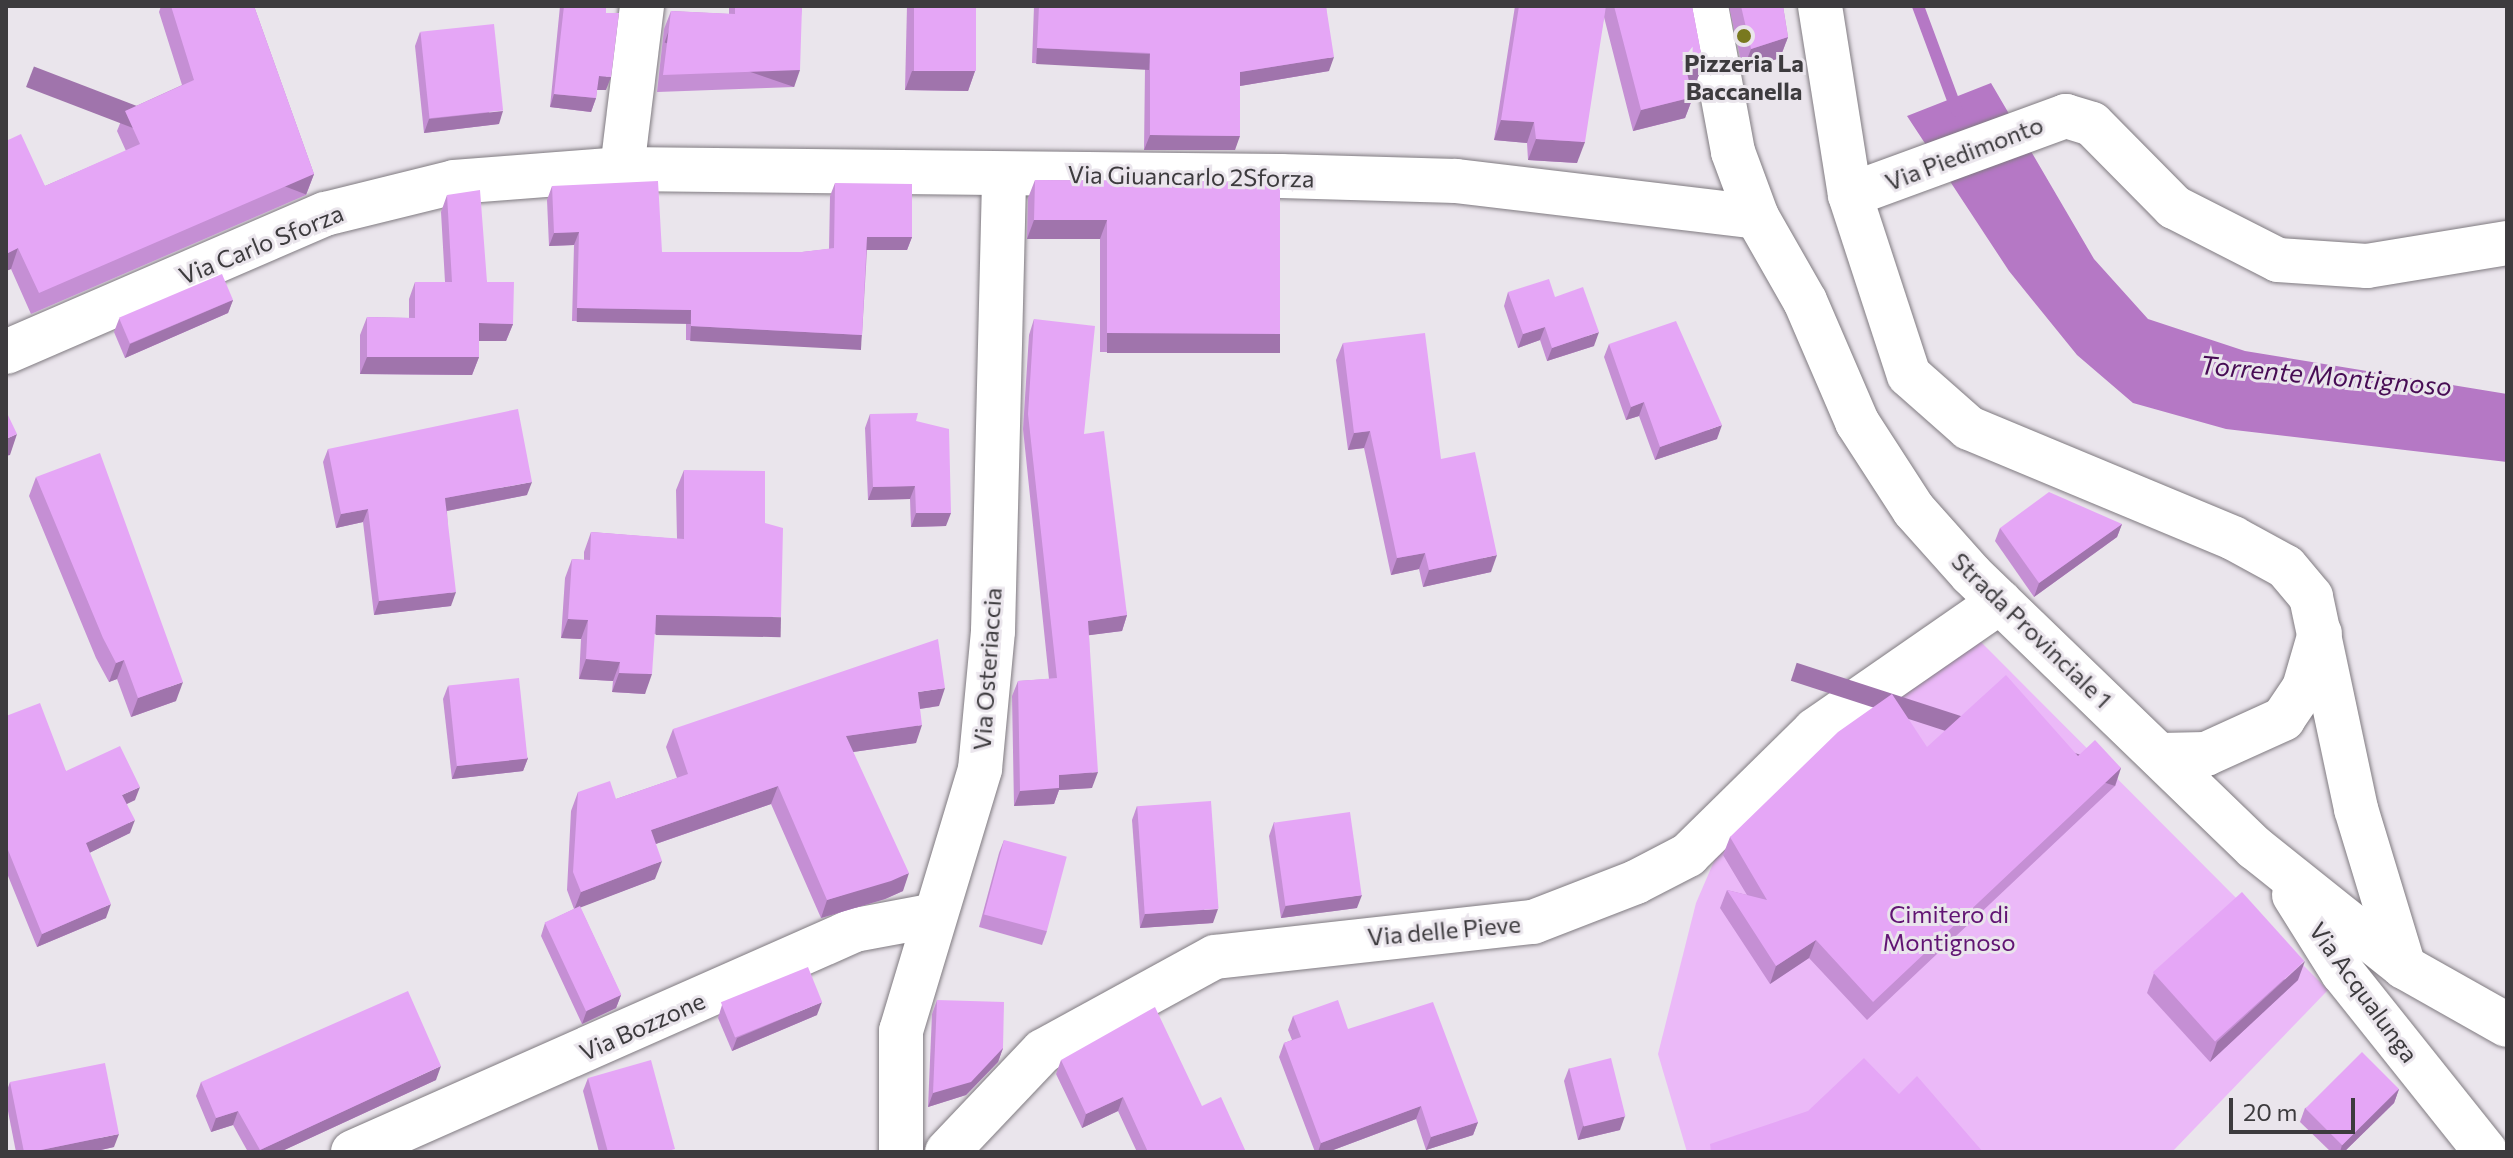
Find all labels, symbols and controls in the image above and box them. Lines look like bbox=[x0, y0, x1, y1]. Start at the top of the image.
marker: Pizzeria La Baccanella bbox=[1735, 27, 1753, 45]
place label: Pizzeria La Baccanella bbox=[1684, 49, 1804, 105]
street label: Via Piedimonto bbox=[1881, 110, 2047, 196]
street label: Via Giuancarlo 2Sforza bbox=[1067, 159, 1315, 193]
street label: Via Carlo Sforza bbox=[175, 198, 347, 290]
water label: Torrente Montignoso bbox=[2199, 348, 2453, 402]
street label: Strada Provinciale 1 bbox=[1946, 546, 2118, 714]
street label: Via Osteriaccia bbox=[967, 587, 1007, 751]
park label: Cimitero di Montignoso bbox=[1882, 900, 2016, 956]
street label: Via delle Pieve bbox=[1366, 909, 1522, 951]
street label: Via Acqualunga bbox=[2303, 916, 2425, 1068]
street label: Via Bozzone bbox=[575, 986, 709, 1066]
scale bar bbox=[2233, 1082, 2359, 1132]
text: 20 m bbox=[2243, 1097, 2297, 1126]

